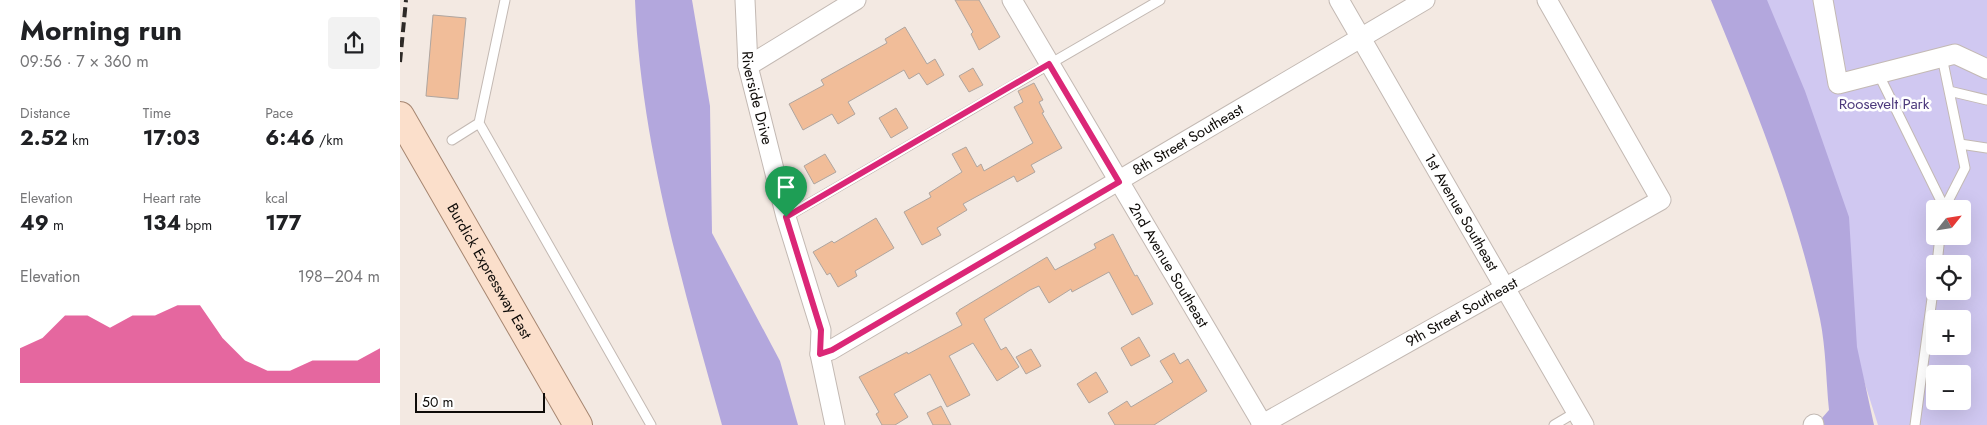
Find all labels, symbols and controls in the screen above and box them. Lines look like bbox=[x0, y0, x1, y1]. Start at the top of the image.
text: Morning run bbox=[20, 10, 182, 51]
button: share bbox=[328, 17, 380, 69]
text: 09:56 · 7 × 360 m bbox=[20, 50, 149, 73]
street label: Riverside Drive bbox=[736, 51, 778, 147]
park label: Roosevelt Park bbox=[1839, 93, 1930, 115]
street label: 8th Street Southeast bbox=[1129, 98, 1248, 181]
text: Distance bbox=[20, 103, 70, 123]
text: Time bbox=[143, 103, 171, 123]
text: Pace bbox=[265, 103, 293, 123]
text: 2.52 bbox=[20, 123, 68, 153]
text: 17:03 bbox=[143, 123, 200, 153]
text: 6:46 bbox=[265, 123, 315, 153]
text: km bbox=[68, 130, 89, 150]
text: /km bbox=[315, 130, 343, 150]
street label: 1st Avenue Southeast bbox=[1419, 149, 1504, 276]
pin bbox=[765, 166, 807, 217]
icon: arrive bbox=[772, 173, 800, 201]
text: Elevation bbox=[20, 188, 73, 208]
text: Heart rate bbox=[143, 188, 201, 208]
text: kcal bbox=[265, 188, 288, 208]
street label: Burdick Expressway East bbox=[441, 199, 537, 343]
street label: 2nd Avenue Southeast bbox=[1123, 199, 1214, 332]
north arrow bbox=[1926, 200, 1971, 245]
map controls bbox=[1926, 200, 1971, 410]
text: 49 bbox=[20, 208, 49, 238]
text: 134 bbox=[143, 208, 181, 238]
text: 177 bbox=[265, 208, 301, 238]
text: m bbox=[49, 215, 64, 235]
text: bpm bbox=[181, 215, 212, 235]
button: locate bbox=[1926, 255, 1971, 300]
text: Elevation bbox=[20, 265, 80, 288]
text: 198–204 m bbox=[298, 265, 380, 288]
street label: 9th Street Southeast bbox=[1401, 272, 1522, 353]
button: + bbox=[1926, 310, 1971, 355]
button: − bbox=[1926, 365, 1971, 410]
scale bar bbox=[415, 390, 545, 413]
text: 50 m bbox=[422, 392, 453, 412]

